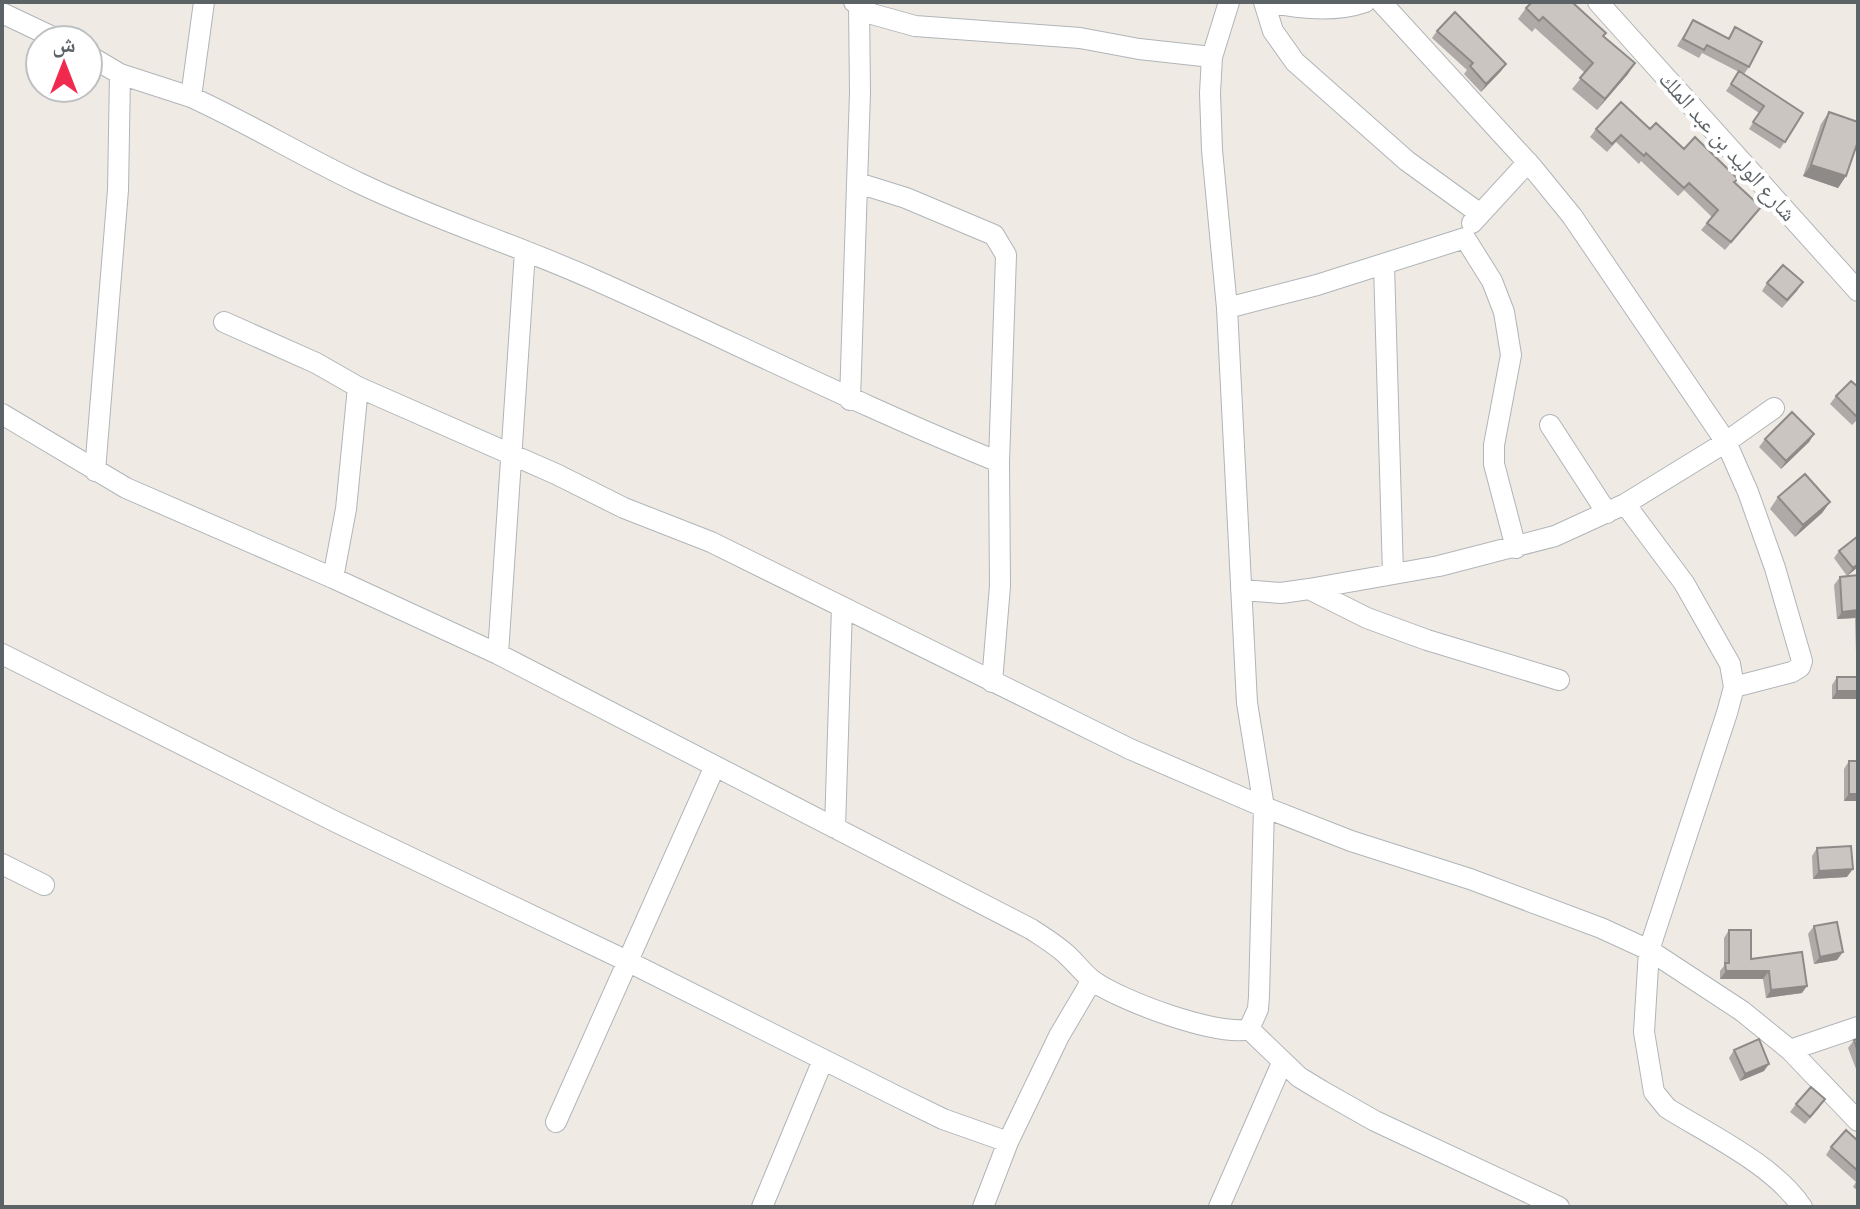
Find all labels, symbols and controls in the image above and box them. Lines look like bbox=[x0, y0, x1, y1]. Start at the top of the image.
north arrow bbox=[24, 24, 104, 104]
text: ش bbox=[52, 30, 76, 58]
street label: شارع الوليد بن عبد الملك bbox=[1653, 65, 1803, 227]

